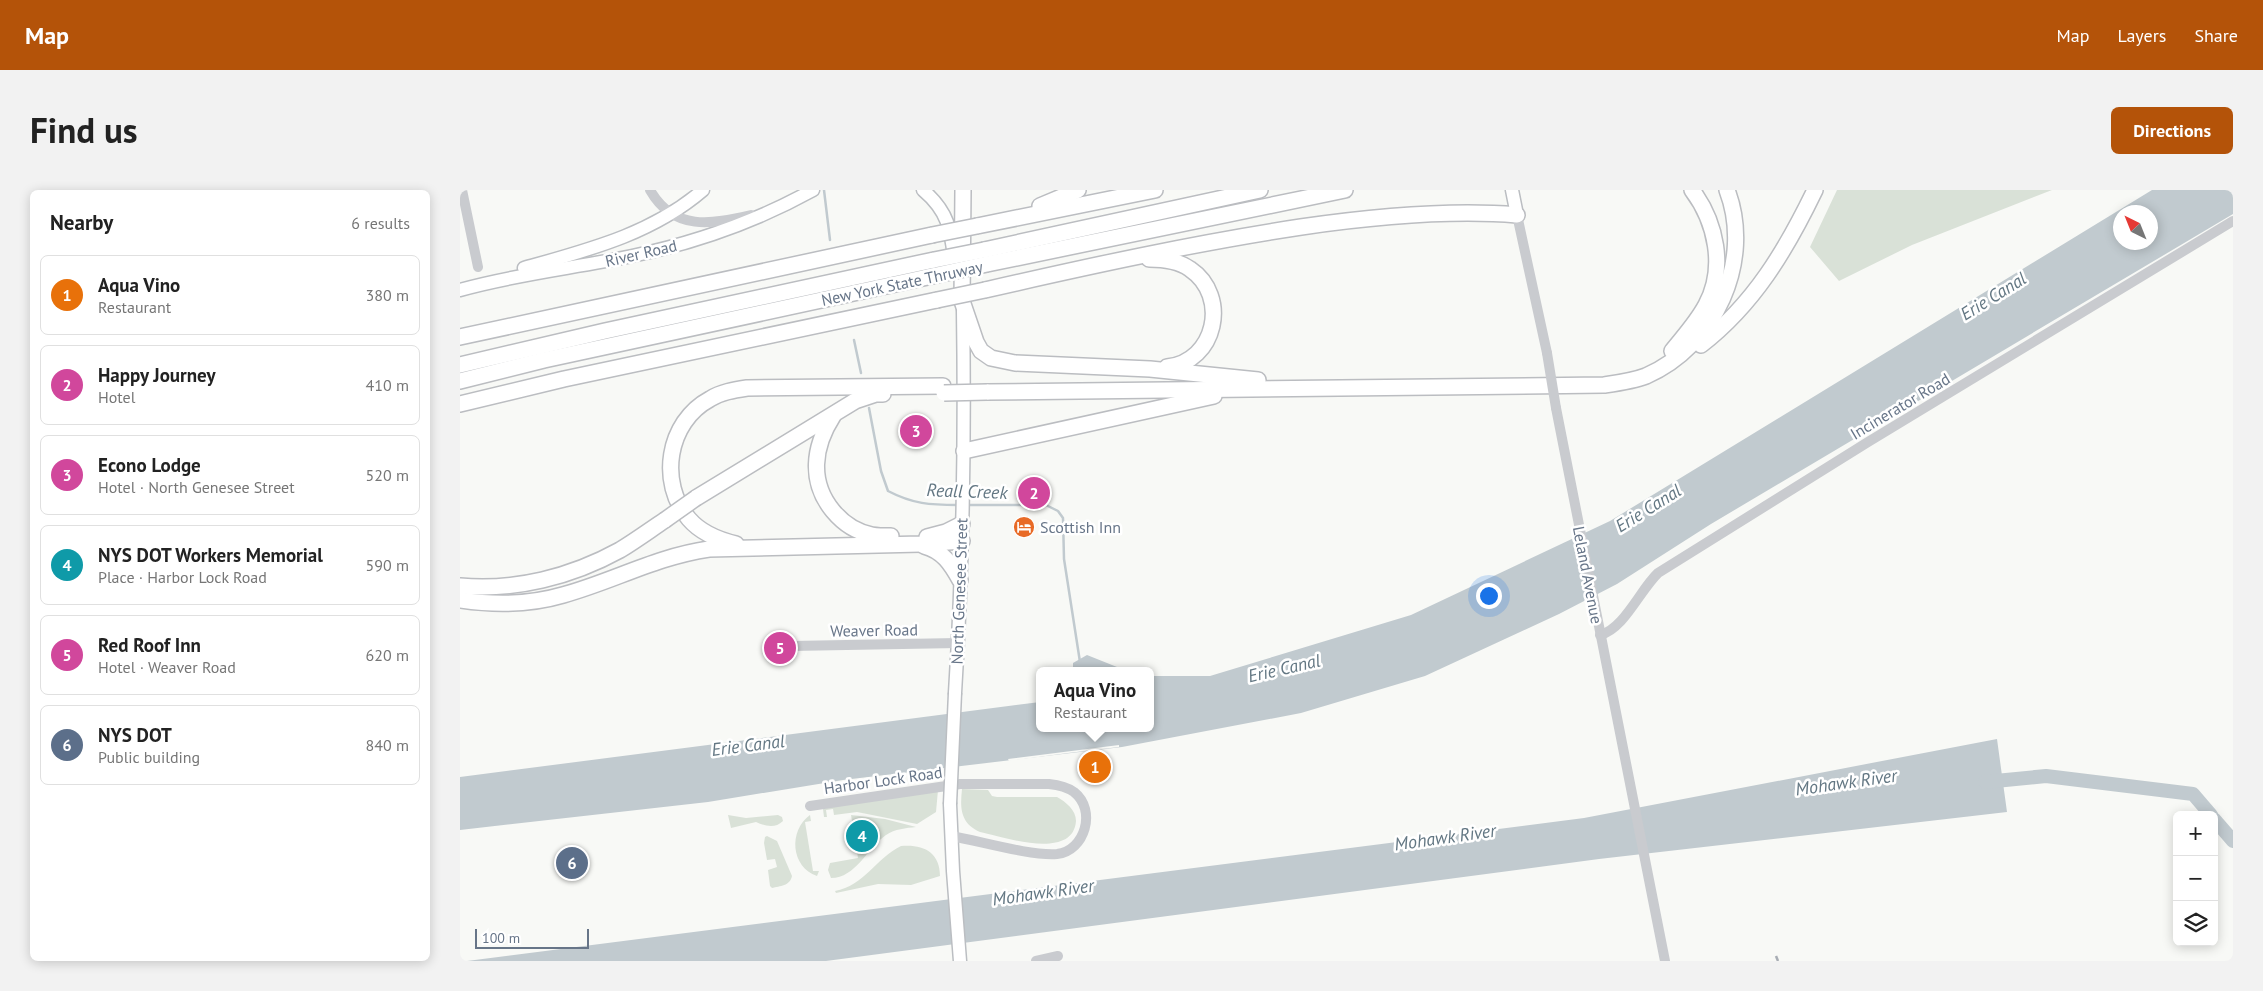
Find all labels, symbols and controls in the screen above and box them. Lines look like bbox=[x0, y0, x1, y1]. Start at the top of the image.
text: Map bbox=[25, 20, 69, 51]
text: Map bbox=[2057, 24, 2089, 47]
text: Layers bbox=[2117, 24, 2166, 47]
text: Share bbox=[2194, 24, 2238, 47]
text: Find us bbox=[30, 107, 138, 153]
button: Directions bbox=[2111, 107, 2233, 154]
north arrow bbox=[2113, 205, 2158, 250]
text: Nearby bbox=[50, 209, 113, 236]
text: 6 results bbox=[351, 213, 410, 233]
street label: River Road bbox=[603, 235, 679, 271]
street label: New York State Thruway bbox=[819, 256, 985, 310]
water label: Erie Canal bbox=[1956, 267, 2030, 325]
text: Aqua Vino bbox=[98, 273, 180, 297]
text: 1 bbox=[62, 285, 72, 305]
text: 380 m bbox=[366, 285, 409, 305]
text: Restaurant bbox=[98, 297, 171, 317]
text: Happy Journey bbox=[98, 363, 216, 387]
street label: Incinerator Road bbox=[1847, 368, 1953, 444]
text: 2 bbox=[62, 375, 72, 395]
text: 410 m bbox=[366, 375, 409, 395]
text: Hotel bbox=[98, 387, 135, 407]
pin: 3 bbox=[900, 412, 932, 450]
text: Econo Lodge bbox=[98, 453, 201, 477]
text: 3 bbox=[62, 465, 72, 485]
text: 520 m bbox=[366, 465, 409, 485]
pin: 2 bbox=[1018, 474, 1050, 512]
text: Hotel · North Genesee Street bbox=[98, 477, 295, 497]
water label: Reall Creek bbox=[926, 478, 1009, 504]
water label: Erie Canal bbox=[1611, 479, 1685, 537]
hotel icon: Scottish Inn bbox=[1012, 515, 1036, 539]
street label: North Genesee Street bbox=[946, 517, 972, 665]
place label: Scottish Inn bbox=[1040, 517, 1121, 537]
street label: Leland Avenue bbox=[1569, 524, 1607, 626]
text: NYS DOT Workers Memorial bbox=[98, 543, 323, 567]
text: 4 bbox=[62, 555, 72, 575]
text: 590 m bbox=[366, 555, 409, 575]
text: Place · Harbor Lock Road bbox=[98, 567, 267, 587]
your location bbox=[1476, 583, 1502, 609]
street label: Weaver Road bbox=[830, 619, 918, 641]
pin: 5 bbox=[764, 629, 796, 667]
text: Red Roof Inn bbox=[98, 633, 201, 657]
text: 5 bbox=[62, 645, 72, 665]
text: 620 m bbox=[366, 645, 409, 665]
water label: Erie Canal bbox=[1245, 648, 1323, 687]
text: Hotel · Weaver Road bbox=[98, 657, 236, 677]
popup bbox=[1036, 667, 1154, 732]
text: Aqua Vino bbox=[1054, 678, 1136, 702]
text: Restaurant bbox=[1054, 702, 1127, 722]
text: NYS DOT bbox=[98, 723, 172, 747]
water label: Erie Canal bbox=[710, 729, 786, 761]
text: 6 bbox=[62, 735, 72, 755]
text: 840 m bbox=[366, 735, 409, 755]
text: Public building bbox=[98, 747, 200, 767]
pin: 1 bbox=[1079, 748, 1111, 786]
street label: Harbor Lock Road bbox=[822, 762, 944, 798]
water label: Mohawk River bbox=[1794, 763, 1899, 800]
map controls bbox=[2173, 811, 2218, 946]
button: + bbox=[2173, 811, 2218, 856]
pin: 4 bbox=[846, 817, 878, 855]
water label: Mohawk River bbox=[1393, 818, 1498, 855]
pin: 6 bbox=[556, 844, 588, 882]
button: − bbox=[2173, 856, 2218, 901]
water label: Mohawk River bbox=[991, 873, 1096, 910]
button: layers bbox=[2173, 901, 2218, 946]
scale bar bbox=[475, 926, 589, 949]
text: 100 m bbox=[482, 929, 520, 947]

